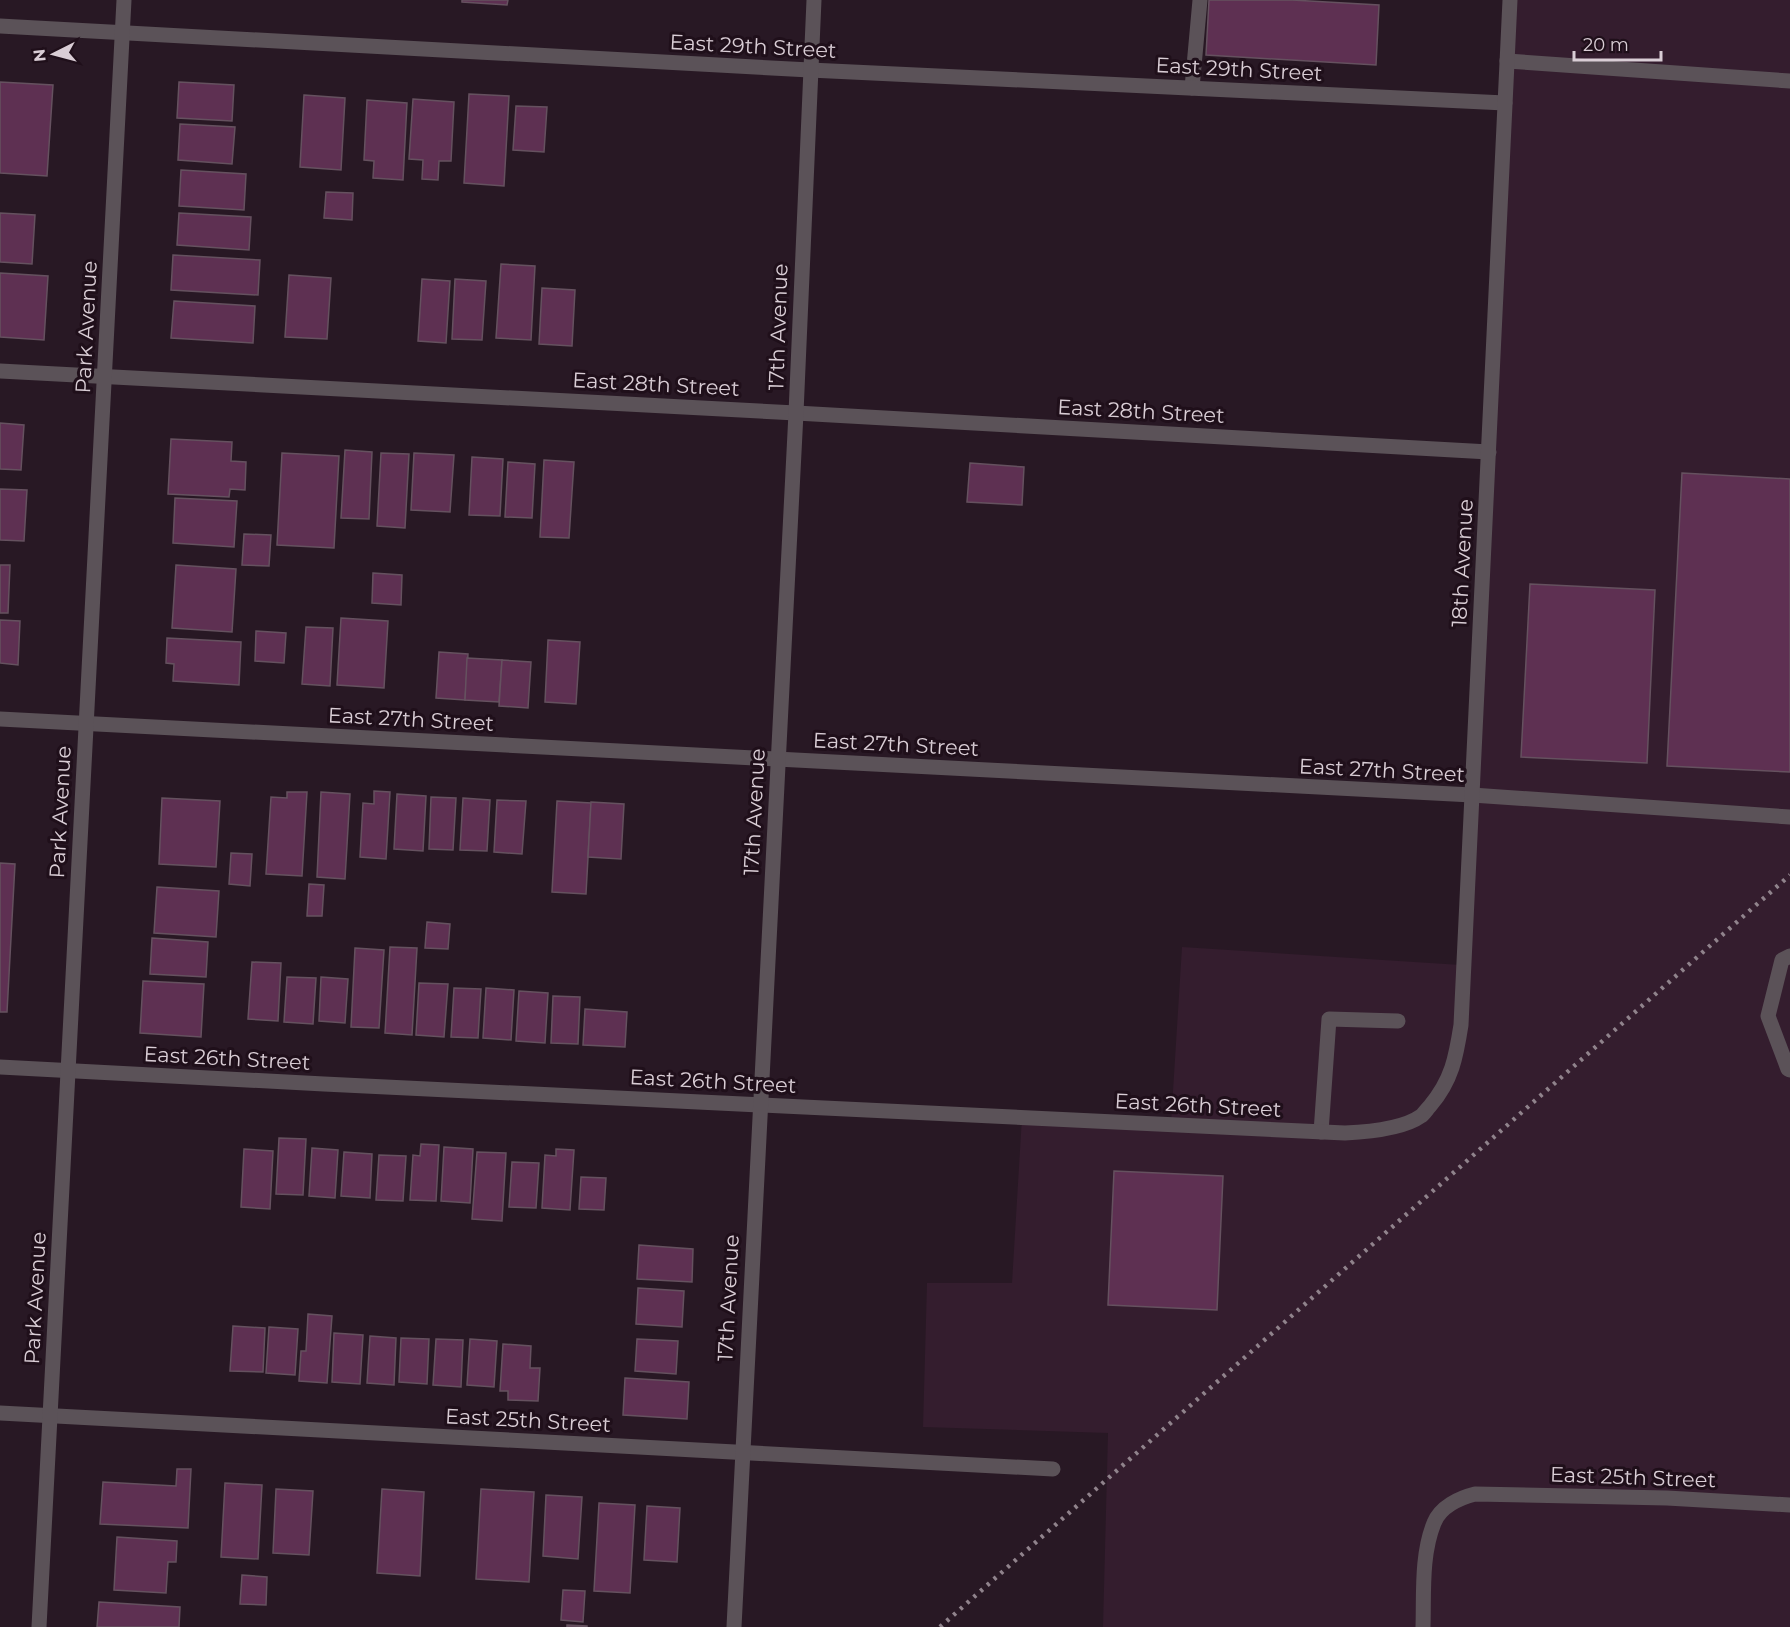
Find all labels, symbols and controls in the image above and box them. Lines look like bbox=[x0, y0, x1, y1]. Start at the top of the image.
north arrow bbox=[24, 24, 84, 84]
scale bar bbox=[1574, 24, 1661, 62]
street label: East 29th Street bbox=[669, 29, 837, 63]
text: 20 m bbox=[1583, 34, 1629, 56]
text: N bbox=[29, 48, 50, 63]
street label: East 29th Street bbox=[1155, 52, 1323, 86]
street label: Park Avenue bbox=[70, 260, 102, 394]
street label: 17th Avenue bbox=[763, 263, 793, 391]
street label: East 28th Street bbox=[572, 367, 740, 401]
street label: East 28th Street bbox=[1057, 394, 1225, 428]
street label: 18th Avenue bbox=[1446, 498, 1478, 628]
street label: East 27th Street bbox=[327, 702, 495, 736]
street label: East 27th Street bbox=[812, 727, 980, 761]
street label: Park Avenue bbox=[44, 745, 76, 879]
street label: 17th Avenue bbox=[738, 748, 770, 876]
street label: East 27th Street bbox=[1298, 753, 1466, 787]
street label: East 26th Street bbox=[143, 1041, 311, 1075]
street label: East 26th Street bbox=[629, 1064, 797, 1098]
street label: East 26th Street bbox=[1114, 1088, 1282, 1122]
street label: Park Avenue bbox=[19, 1231, 51, 1365]
street label: 17th Avenue bbox=[712, 1234, 744, 1362]
street label: East 25th Street bbox=[444, 1403, 612, 1437]
street label: East 25th Street bbox=[1550, 1462, 1716, 1492]

